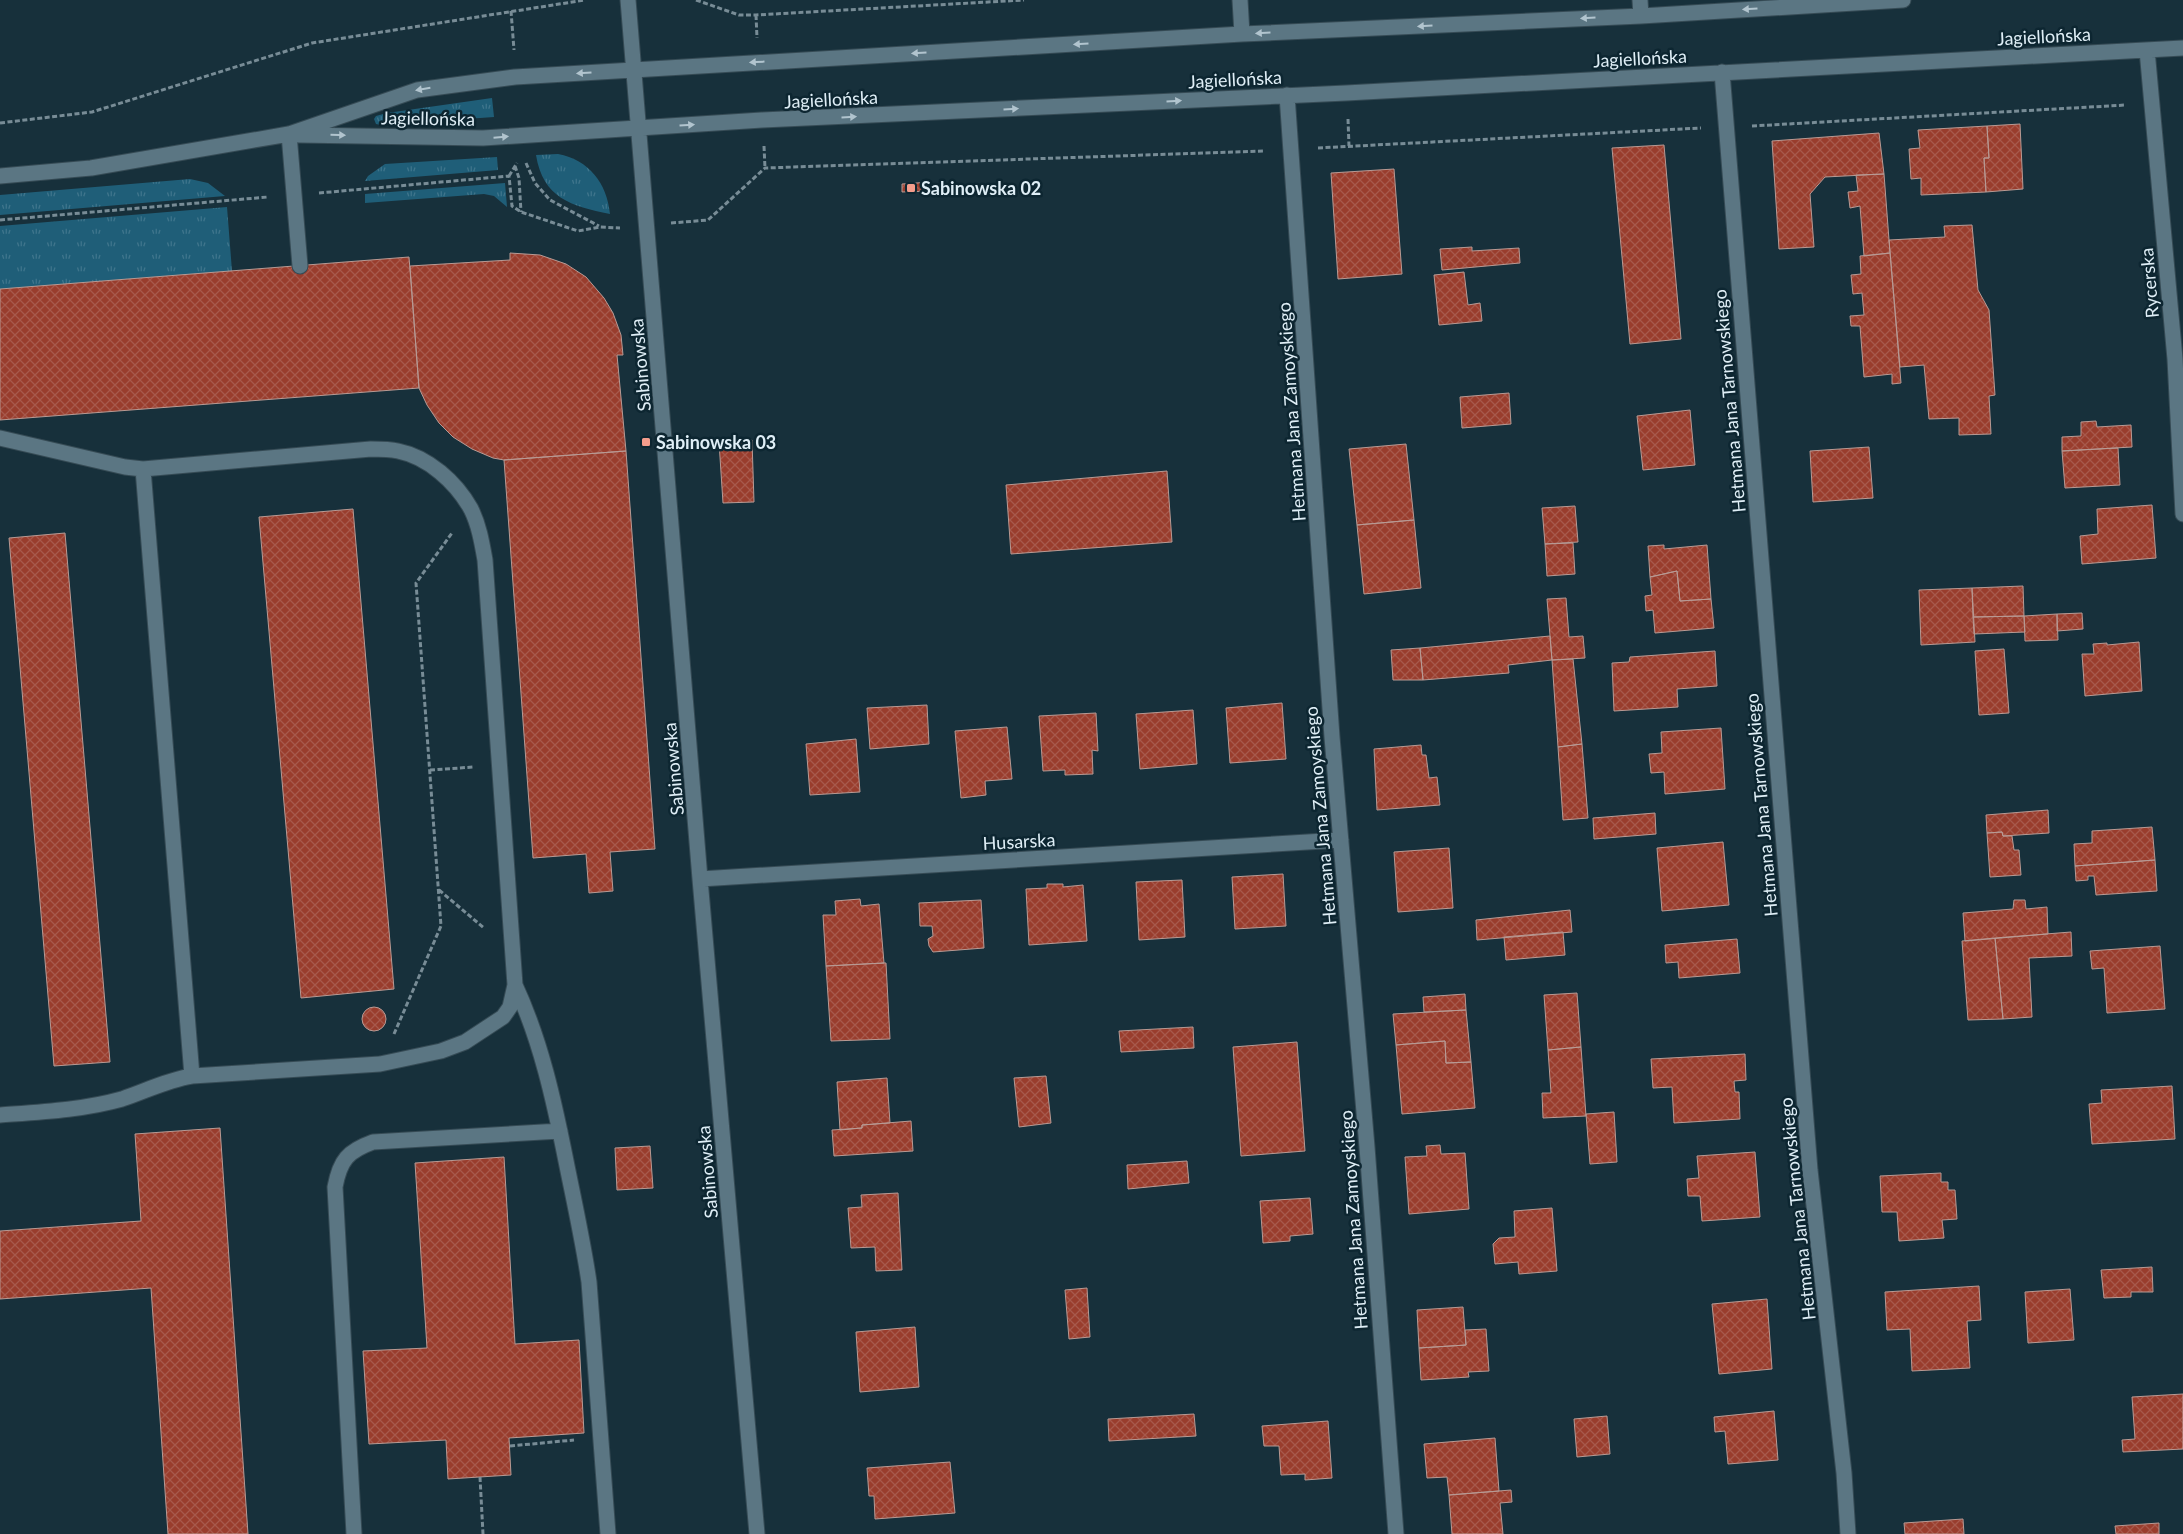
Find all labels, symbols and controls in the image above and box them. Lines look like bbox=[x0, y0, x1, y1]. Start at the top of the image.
one-way arrow bbox=[1742, 6, 1758, 14]
one-way arrow bbox=[1580, 15, 1596, 23]
one-way arrow bbox=[1417, 22, 1433, 30]
street label: Jagiellońska bbox=[1996, 23, 2092, 49]
one-way arrow bbox=[1255, 29, 1271, 37]
one-way arrow bbox=[1073, 41, 1089, 49]
street label: Jagiellońska bbox=[1592, 45, 1688, 71]
one-way arrow bbox=[911, 49, 927, 57]
one-way arrow bbox=[749, 58, 765, 66]
street label: Jagiellońska bbox=[1187, 66, 1283, 92]
one-way arrow bbox=[576, 69, 592, 77]
one-way arrow bbox=[415, 86, 431, 94]
street label: Jagiellońska bbox=[783, 86, 879, 112]
one-way arrow bbox=[1166, 96, 1182, 104]
one-way arrow bbox=[1004, 105, 1020, 113]
street label: Jagiellońska bbox=[381, 106, 475, 130]
one-way arrow bbox=[841, 112, 857, 120]
one-way arrow bbox=[679, 121, 695, 129]
one-way arrow bbox=[330, 131, 346, 139]
one-way arrow bbox=[493, 132, 509, 140]
place label: Sabinowska 02 bbox=[921, 177, 1041, 199]
marker: Sabinowska 02 bbox=[905, 182, 917, 194]
street label: Rycerska bbox=[2135, 247, 2163, 319]
street label: Hetmana Jana Tarnowskiego bbox=[1708, 289, 1750, 513]
street label: Hetmana Jana Zamoyskiego bbox=[1272, 302, 1310, 522]
street label: Sabinowska bbox=[625, 318, 655, 412]
place label: Sabinowska 03 bbox=[656, 431, 776, 453]
marker: Sabinowska 03 bbox=[640, 436, 652, 448]
street label: Hetmana Jana Tarnowskiego bbox=[1740, 693, 1782, 917]
street label: Hetmana Jana Zamoyskiego bbox=[1299, 706, 1341, 926]
street label: Sabinowska bbox=[658, 722, 688, 816]
street label: Husarska bbox=[982, 828, 1056, 854]
street label: Hetmana Jana Tarnowskiego bbox=[1774, 1097, 1820, 1321]
street label: Hetmana Jana Zamoyskiego bbox=[1334, 1110, 1372, 1330]
street label: Sabinowska bbox=[692, 1125, 722, 1219]

